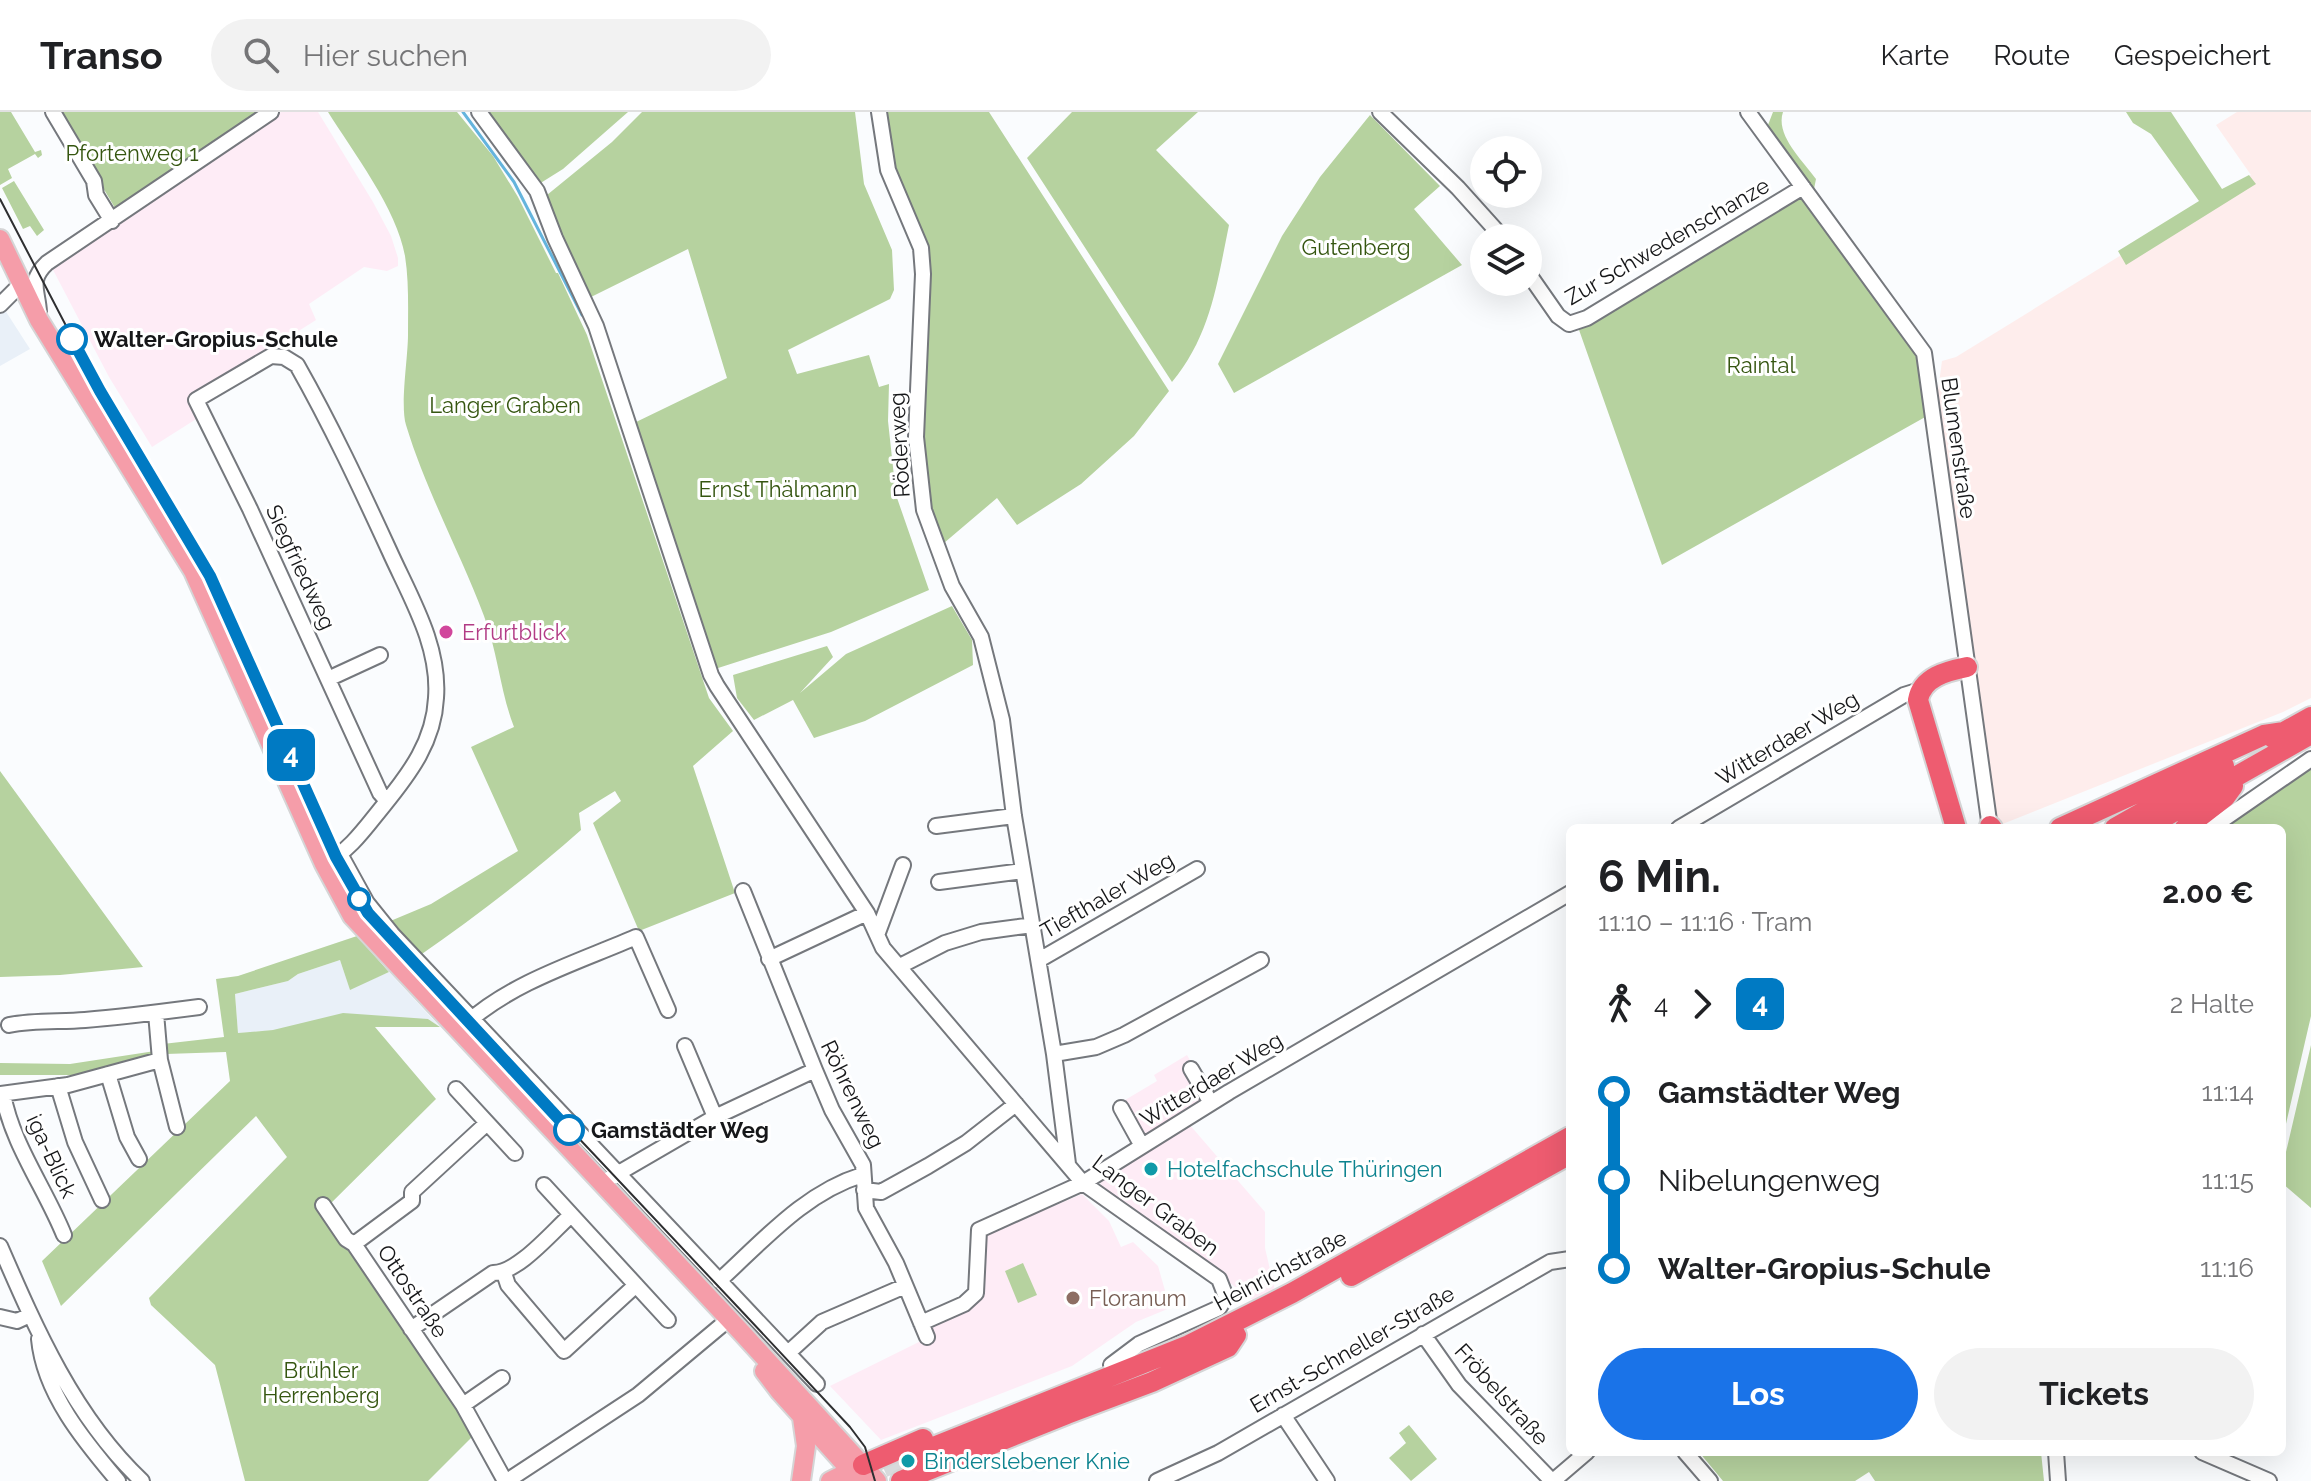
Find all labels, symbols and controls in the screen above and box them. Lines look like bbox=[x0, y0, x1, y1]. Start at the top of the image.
search box bbox=[211, 19, 771, 91]
text: Transo bbox=[40, 33, 163, 78]
icon: search bbox=[239, 33, 283, 77]
text: Hier suchen bbox=[303, 38, 468, 73]
text: Karte bbox=[1880, 39, 1949, 72]
text: Route bbox=[1993, 39, 2070, 72]
text: Gespeichert bbox=[2114, 39, 2271, 72]
map controls bbox=[1470, 136, 1542, 296]
button: locate bbox=[1470, 136, 1542, 208]
park label: Pfortenweg 1 bbox=[65, 140, 199, 166]
street label: Zur Schwedenschanze bbox=[1560, 172, 1774, 310]
button: layers bbox=[1470, 224, 1542, 296]
park label: Gutenberg bbox=[1301, 234, 1411, 260]
marker: Walter-Gropius-Schule bbox=[57, 324, 87, 354]
place label: Walter-Gropius-Schule bbox=[94, 326, 338, 352]
park label: Raintal bbox=[1726, 352, 1796, 378]
street label: Blumenstraße bbox=[1936, 376, 1982, 520]
park label: Langer Graben bbox=[429, 392, 581, 418]
street label: Röderweg bbox=[883, 392, 915, 498]
park label: Ernst Thälmann bbox=[699, 476, 857, 502]
street label: Siegfriedweg bbox=[261, 500, 341, 634]
place label: Erfurtblick bbox=[462, 619, 567, 645]
marker: Erfurtblick bbox=[437, 623, 455, 641]
street label: Witterdaer Weg bbox=[1711, 685, 1863, 791]
line badge: 4 bbox=[265, 729, 317, 781]
text: 4 bbox=[283, 738, 299, 771]
street label: Tiefthaler Weg bbox=[1036, 846, 1178, 944]
text: 6 Min. bbox=[1598, 851, 1721, 902]
text: 2.00 € bbox=[2162, 875, 2254, 910]
unlabelled marker bbox=[348, 888, 370, 910]
text: 11:10 – 11:16 · Tram bbox=[1598, 907, 1812, 937]
icon: walk bbox=[1598, 982, 1642, 1026]
icon: forward bbox=[1680, 982, 1724, 1026]
text: 4 bbox=[1752, 987, 1768, 1020]
text: 4 bbox=[1654, 989, 1668, 1019]
text: 2 Halte bbox=[2170, 989, 2254, 1019]
street label: Witterdaer Weg bbox=[1135, 1026, 1287, 1132]
street label: Röhrenweg bbox=[816, 1036, 890, 1152]
text: Gamstädter Weg bbox=[1658, 1075, 1901, 1110]
text: 11:14 bbox=[2202, 1077, 2254, 1107]
street label: iga-Blick bbox=[21, 1110, 83, 1202]
marker: Gamstädter Weg bbox=[554, 1115, 584, 1145]
place label: Gamstädter Weg bbox=[591, 1117, 769, 1143]
street label: Langer Graben bbox=[1088, 1149, 1224, 1261]
place label: Hotelfachschule Thüringen bbox=[1167, 1156, 1443, 1182]
marker: Hotelfachschule Thüringen bbox=[1142, 1160, 1160, 1178]
text: Nibelungenweg bbox=[1658, 1163, 1881, 1198]
text: 11:15 bbox=[2202, 1165, 2254, 1195]
street label: Heinrichstraße bbox=[1209, 1224, 1351, 1316]
street label: Ottostraße bbox=[372, 1239, 454, 1343]
text: Walter-Gropius-Schule bbox=[1658, 1251, 1991, 1286]
text: 11:16 bbox=[2200, 1253, 2254, 1283]
street label: Ernst-Schneller-Straße bbox=[1245, 1280, 1459, 1418]
place label: Floranum bbox=[1089, 1285, 1187, 1311]
marker: Floranum bbox=[1064, 1289, 1082, 1307]
street label: Fröbelstraße bbox=[1450, 1338, 1554, 1450]
button: Los bbox=[1598, 1348, 1918, 1440]
button: Tickets bbox=[1934, 1348, 2254, 1440]
park label: Brühler Herrenberg bbox=[262, 1357, 380, 1408]
place label: Binderslebener Knie bbox=[924, 1448, 1130, 1474]
marker: Binderslebener Knie bbox=[899, 1452, 917, 1470]

